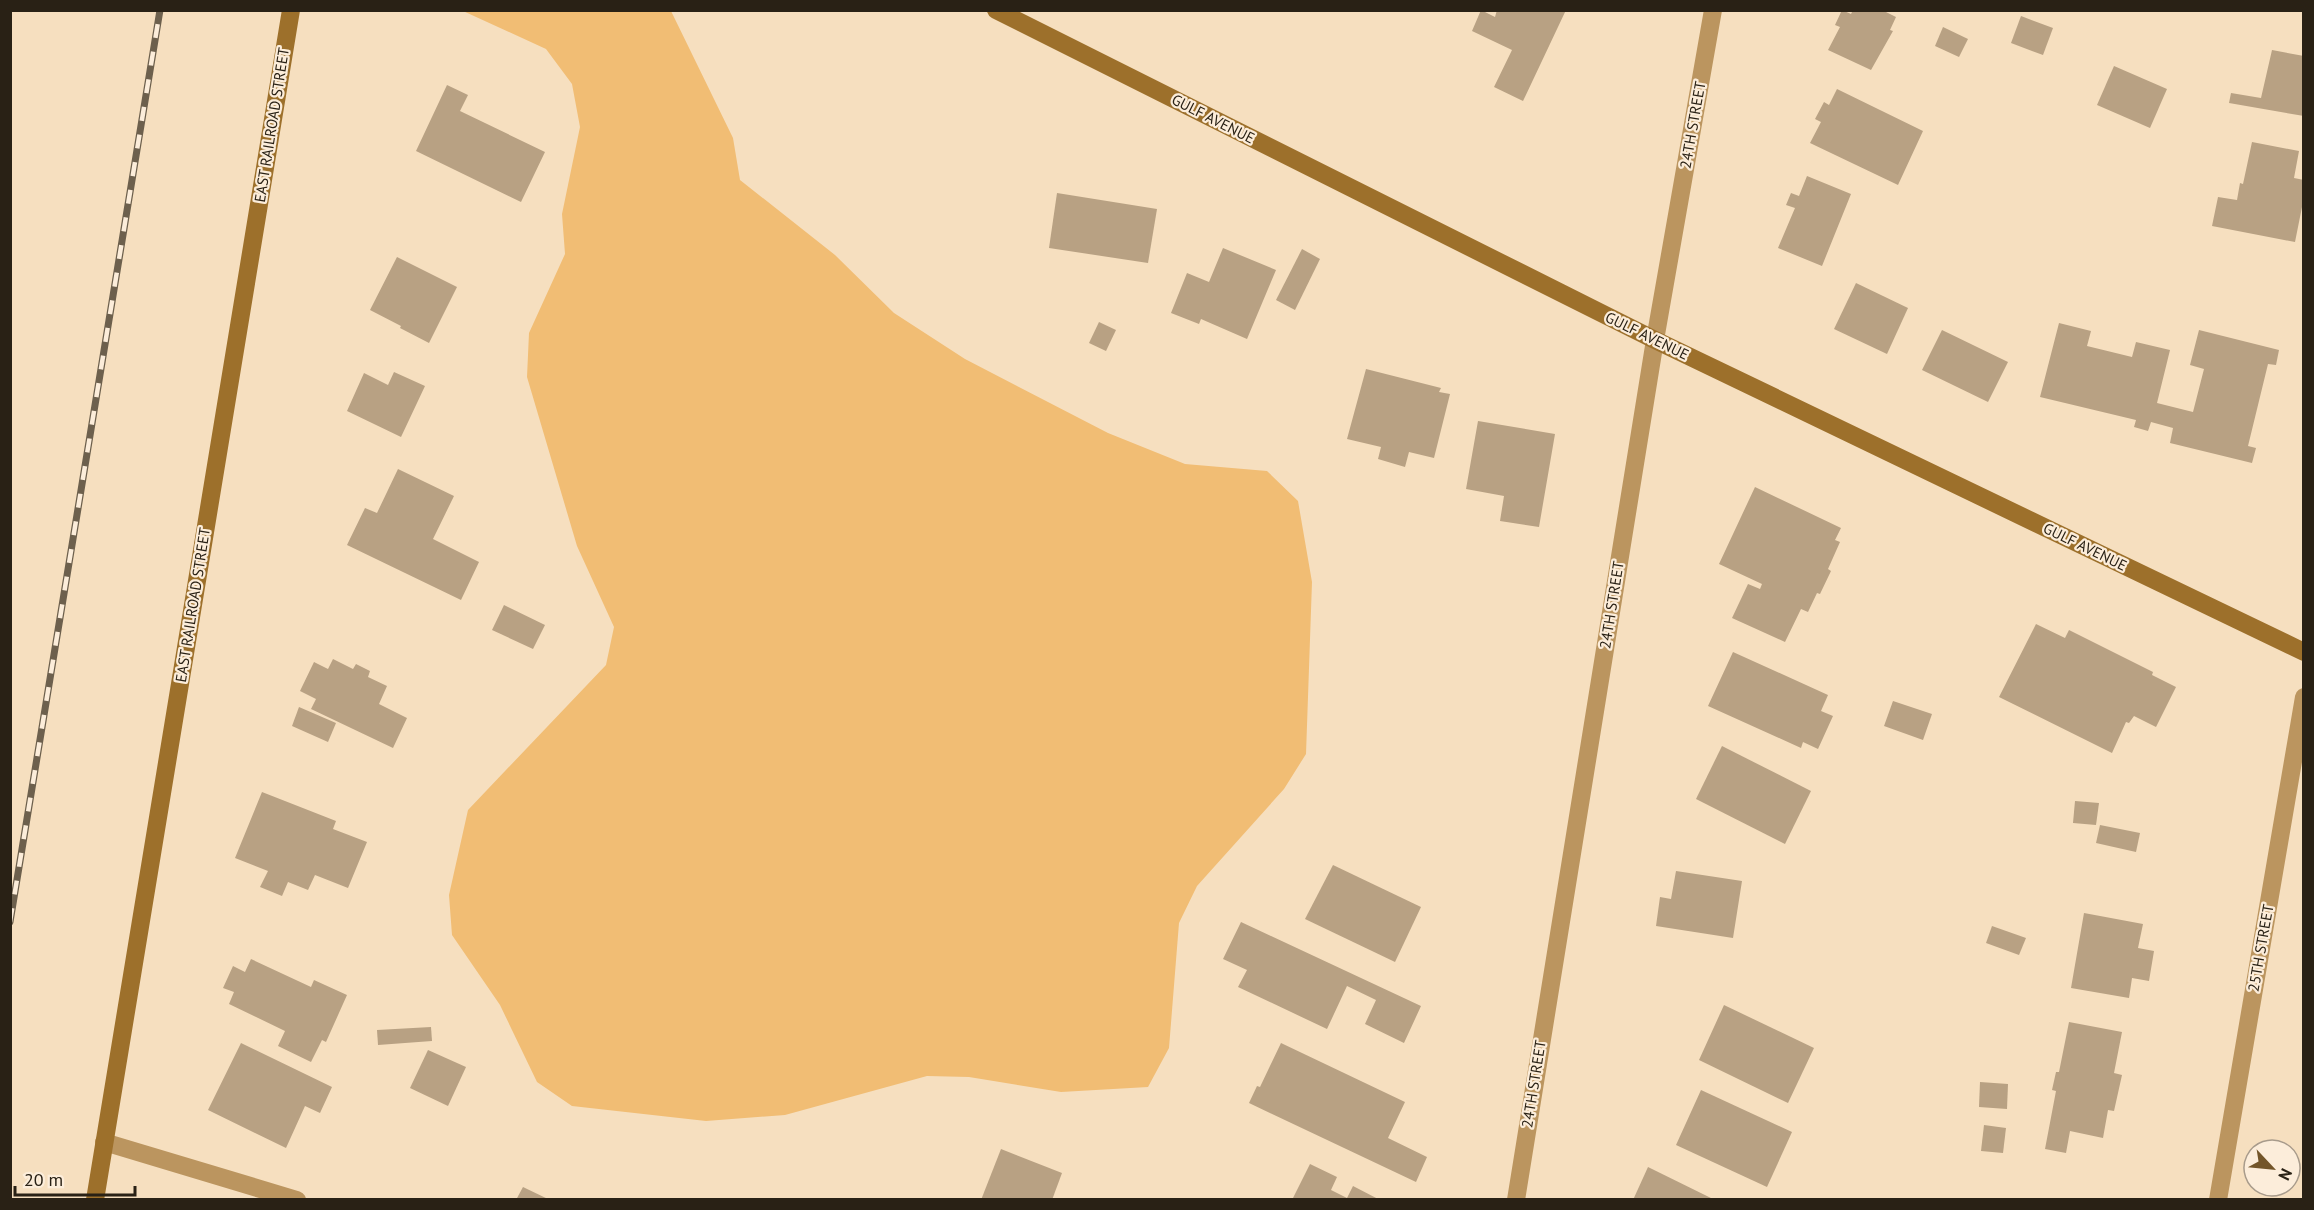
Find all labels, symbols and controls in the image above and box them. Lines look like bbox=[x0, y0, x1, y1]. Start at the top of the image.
street label: EAST RAILROAD STREET bbox=[250, 46, 293, 204]
street label: 24TH STREET bbox=[1675, 79, 1710, 170]
street label: GULF AVENUE bbox=[1169, 90, 1258, 148]
street label: GULF AVENUE bbox=[1602, 307, 1692, 364]
street label: GULF AVENUE bbox=[2040, 518, 2130, 575]
street label: EAST RAILROAD STREET bbox=[171, 526, 214, 684]
street label: 24TH STREET bbox=[1595, 559, 1628, 650]
street label: 25TH STREET bbox=[2243, 902, 2278, 993]
street label: 24TH STREET bbox=[1517, 1038, 1550, 1129]
north arrow bbox=[2242, 1138, 2302, 1198]
scale bar bbox=[15, 1159, 135, 1197]
text: N bbox=[2274, 1165, 2297, 1184]
text: 20 m bbox=[24, 1168, 63, 1191]

